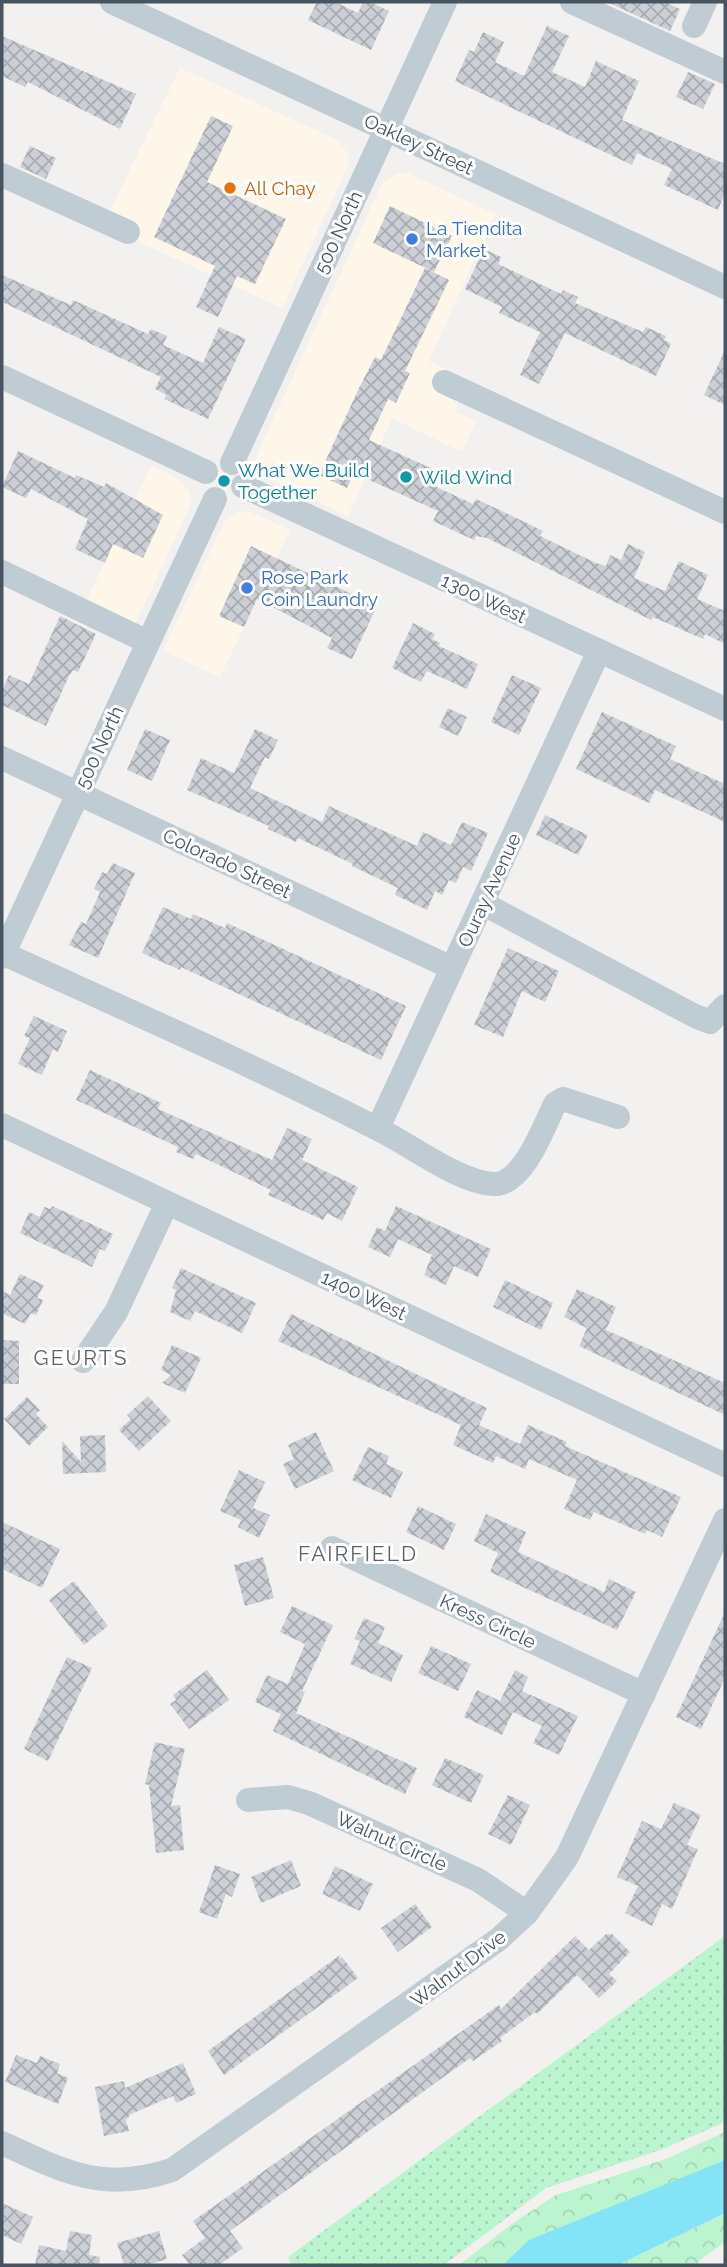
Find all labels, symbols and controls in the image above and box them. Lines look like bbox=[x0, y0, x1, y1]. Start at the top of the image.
street label: Oakley Street bbox=[361, 109, 478, 179]
place label: All Chay bbox=[244, 177, 316, 199]
marker: All Chay bbox=[222, 180, 238, 196]
street label: 500 North bbox=[309, 187, 367, 277]
place label: La Tiendita Market bbox=[426, 217, 522, 261]
marker: La Tiendita Market bbox=[404, 231, 420, 247]
place label: What We Build Together bbox=[238, 459, 369, 503]
place label: Wild Wind bbox=[420, 466, 512, 488]
marker: Wild Wind bbox=[398, 469, 414, 485]
marker: What We Build Together bbox=[216, 473, 232, 489]
place label: Rose Park Coin Laundry bbox=[261, 566, 378, 610]
street label: 1300 West bbox=[438, 569, 530, 627]
marker: Rose Park Coin Laundry bbox=[239, 580, 255, 596]
street label: 500 North bbox=[70, 702, 128, 792]
street label: Colorado Street bbox=[160, 824, 295, 902]
street label: Ouray Avenue bbox=[453, 830, 525, 950]
street label: 1400 West bbox=[318, 1266, 411, 1325]
district label: GEURTS bbox=[34, 1345, 128, 1370]
district label: FAIRFIELD bbox=[298, 1541, 418, 1566]
street label: Kress Circle bbox=[437, 1589, 539, 1653]
street label: Walnut Circle bbox=[334, 1807, 450, 1875]
street label: Walnut Drive bbox=[406, 1925, 510, 2011]

